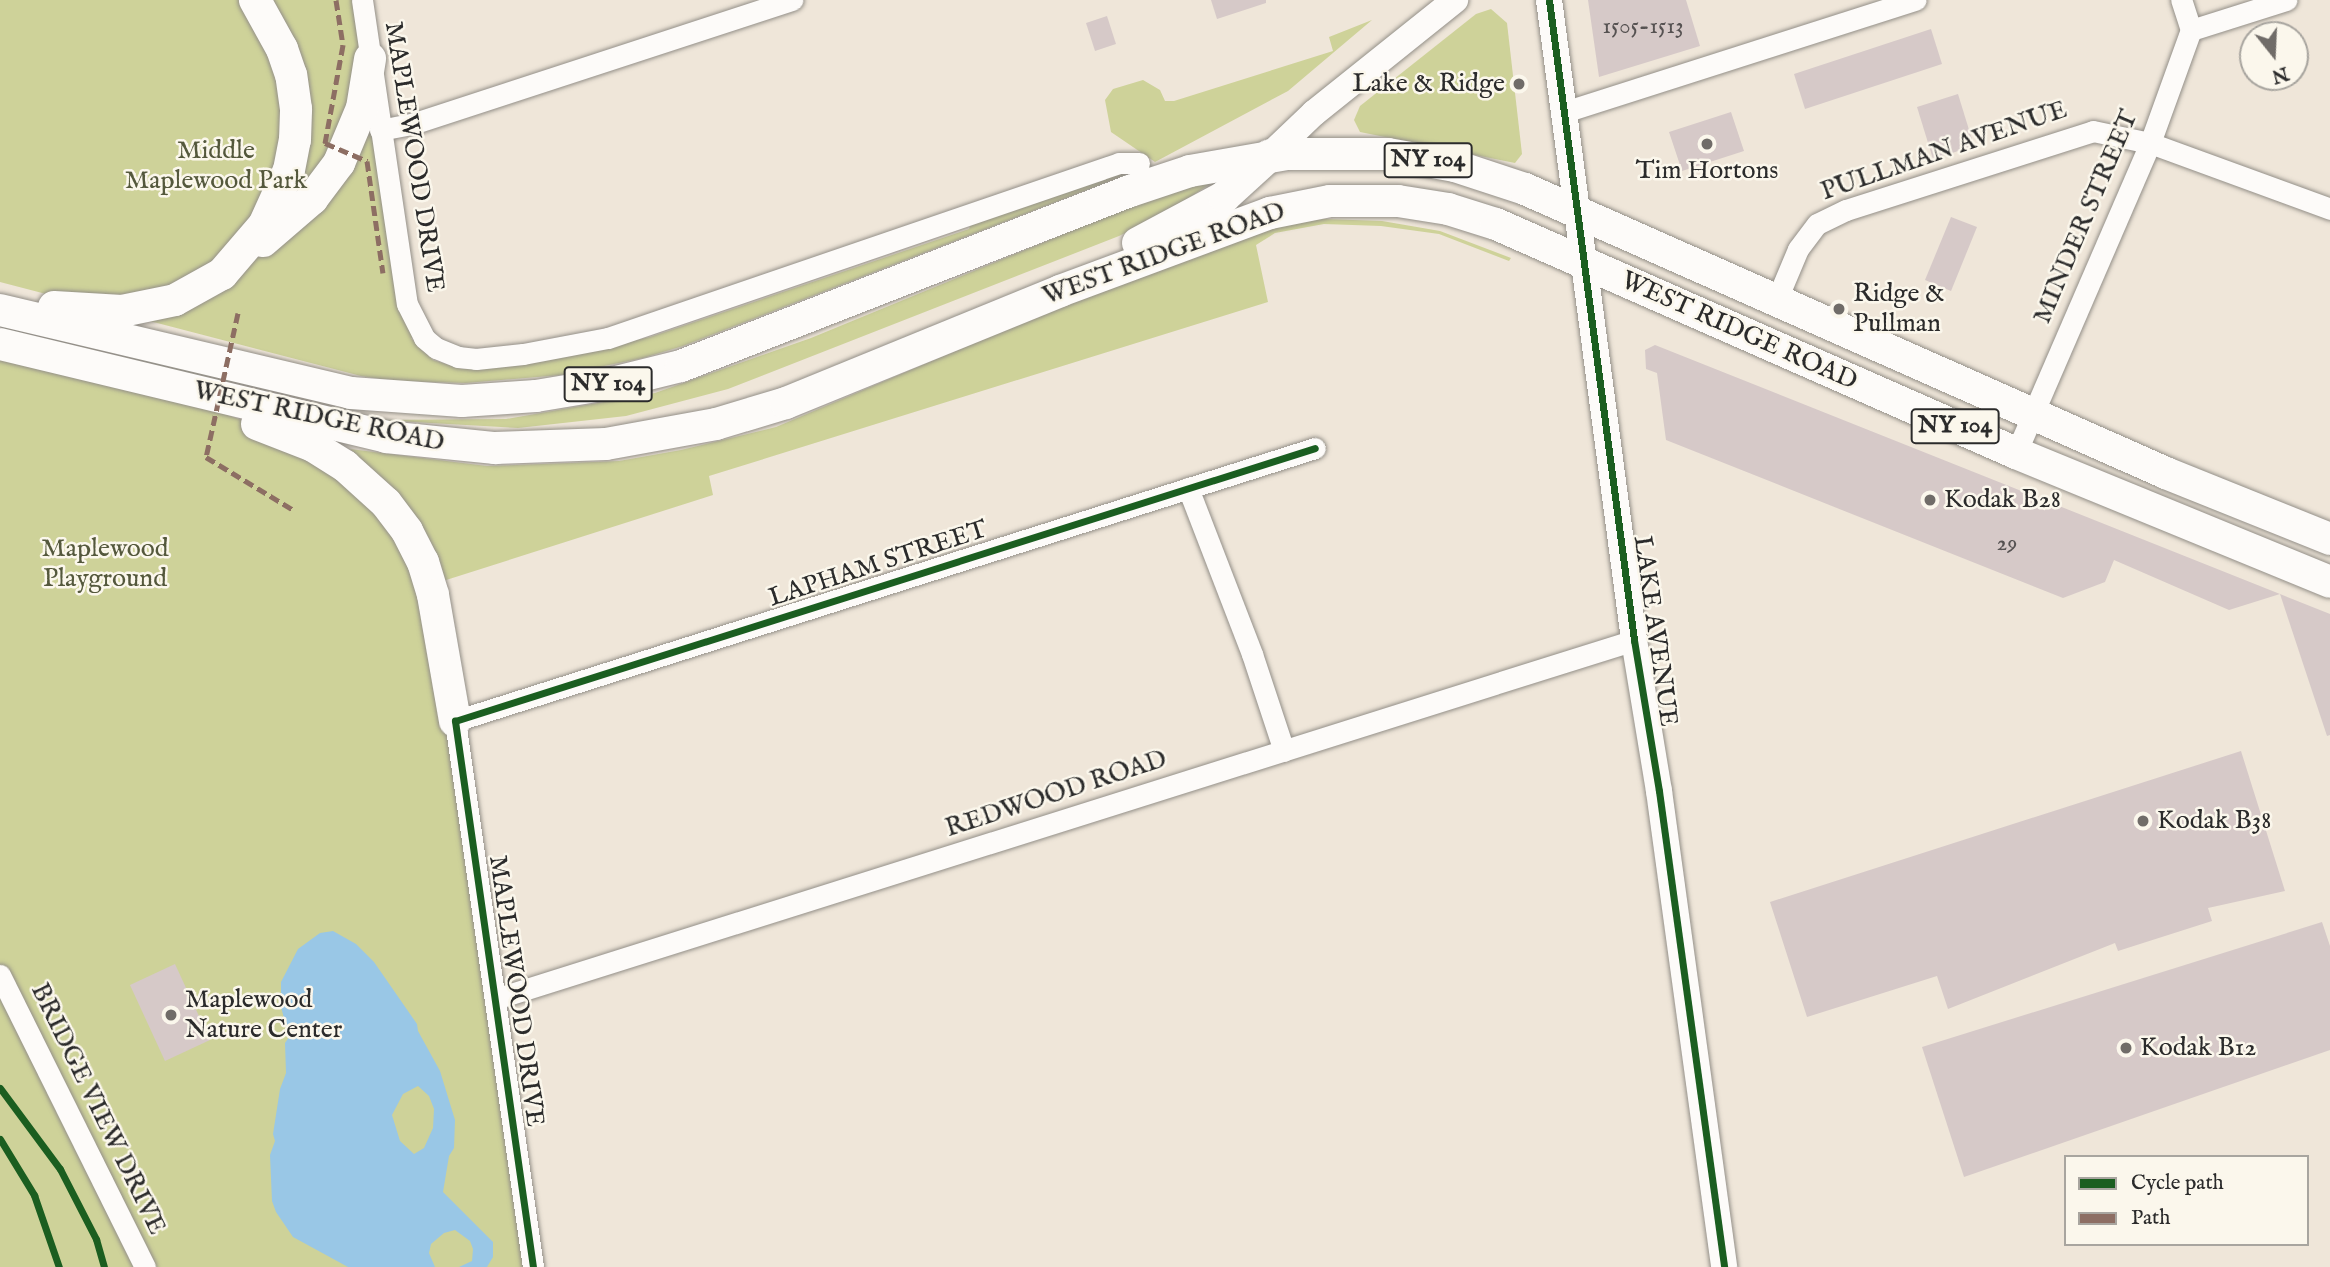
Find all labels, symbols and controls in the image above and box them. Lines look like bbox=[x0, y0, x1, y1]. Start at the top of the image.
house number: 1505-1513 bbox=[1602, 13, 1684, 41]
street label: MAPLEWOOD DRIVE bbox=[377, 19, 451, 295]
north arrow bbox=[2239, 21, 2309, 91]
text: N bbox=[2268, 60, 2291, 88]
place label: Lake & Ridge bbox=[1352, 68, 1505, 100]
marker: Lake & Ridge bbox=[1511, 76, 1527, 92]
street label: PULLMAN AVENUE bbox=[1817, 94, 2071, 208]
street label: MINDER STREET bbox=[2027, 106, 2145, 328]
park label: Middle Maplewood Park bbox=[125, 135, 307, 196]
marker: Tim Hortons bbox=[1699, 136, 1715, 152]
road number: NY 104 bbox=[1382, 140, 1474, 180]
place label: Tim Hortons bbox=[1636, 155, 1778, 187]
street label: WEST RIDGE ROAD bbox=[1039, 196, 1289, 312]
street label: WEST RIDGE ROAD bbox=[1616, 265, 1862, 397]
place label: Ridge & Pullman bbox=[1853, 278, 1945, 340]
marker: Ridge & Pullman bbox=[1831, 301, 1847, 317]
road number: NY 104 bbox=[562, 363, 654, 404]
street label: WEST RIDGE ROAD bbox=[191, 375, 447, 459]
road number: NY 104 bbox=[1910, 405, 2000, 446]
place label: Kodak B28 bbox=[1944, 484, 2061, 516]
marker: Kodak B28 bbox=[1922, 492, 1938, 508]
street label: LAPHAM STREET bbox=[765, 514, 991, 614]
house number: 29 bbox=[1997, 530, 2017, 558]
park label: Maplewood Playground bbox=[41, 533, 169, 594]
street label: LAKE AVENUE bbox=[1626, 534, 1684, 728]
street label: REDWOOD ROAD bbox=[941, 743, 1171, 845]
place label: Kodak B38 bbox=[2157, 805, 2272, 837]
marker: Kodak B38 bbox=[2135, 813, 2151, 829]
street label: MAPLEWOOD DRIVE bbox=[482, 853, 550, 1129]
street label: BRIDGE VIEW DRIVE bbox=[24, 978, 172, 1240]
place label: Maplewood Nature Center bbox=[185, 984, 342, 1046]
marker: Maplewood Nature Center bbox=[163, 1007, 179, 1023]
place label: Kodak B12 bbox=[2140, 1032, 2256, 1064]
marker: Kodak B12 bbox=[2118, 1040, 2134, 1056]
legend bbox=[2064, 1155, 2309, 1246]
text: Cycle path bbox=[2131, 1170, 2224, 1197]
text: Path bbox=[2131, 1205, 2170, 1232]

